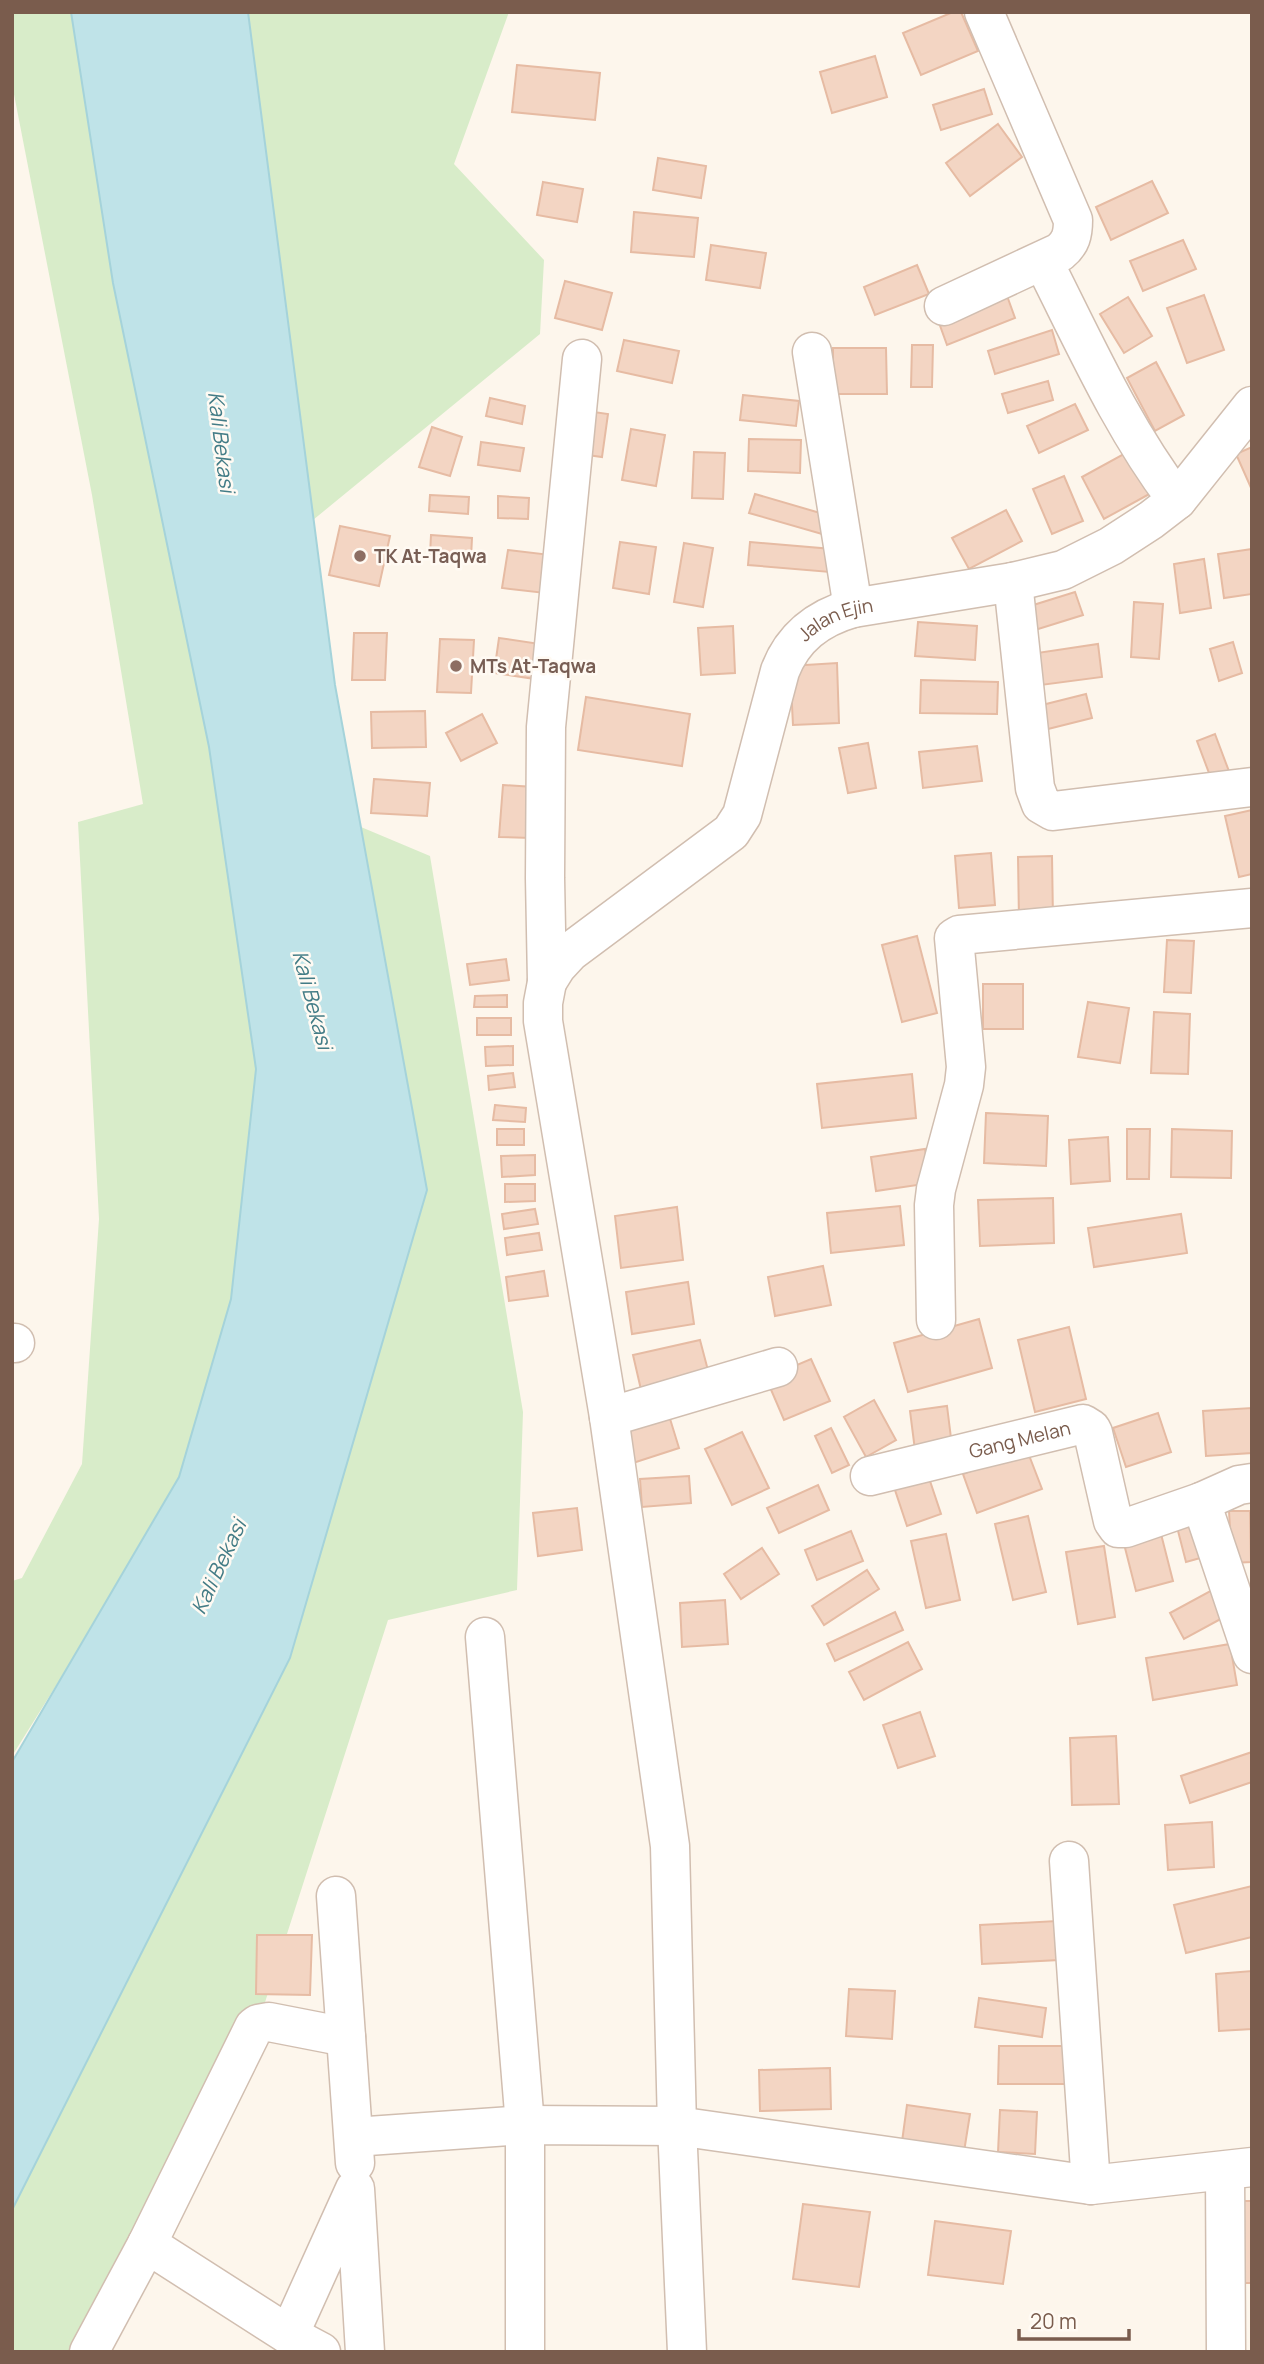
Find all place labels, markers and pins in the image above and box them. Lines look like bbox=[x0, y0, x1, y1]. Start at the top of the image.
place label: TK At-Taqwa bbox=[374, 543, 487, 569]
marker: TK At-Taqwa bbox=[352, 548, 368, 564]
place label: MTs At-Taqwa bbox=[470, 653, 596, 679]
marker: MTs At-Taqwa bbox=[448, 658, 464, 674]

